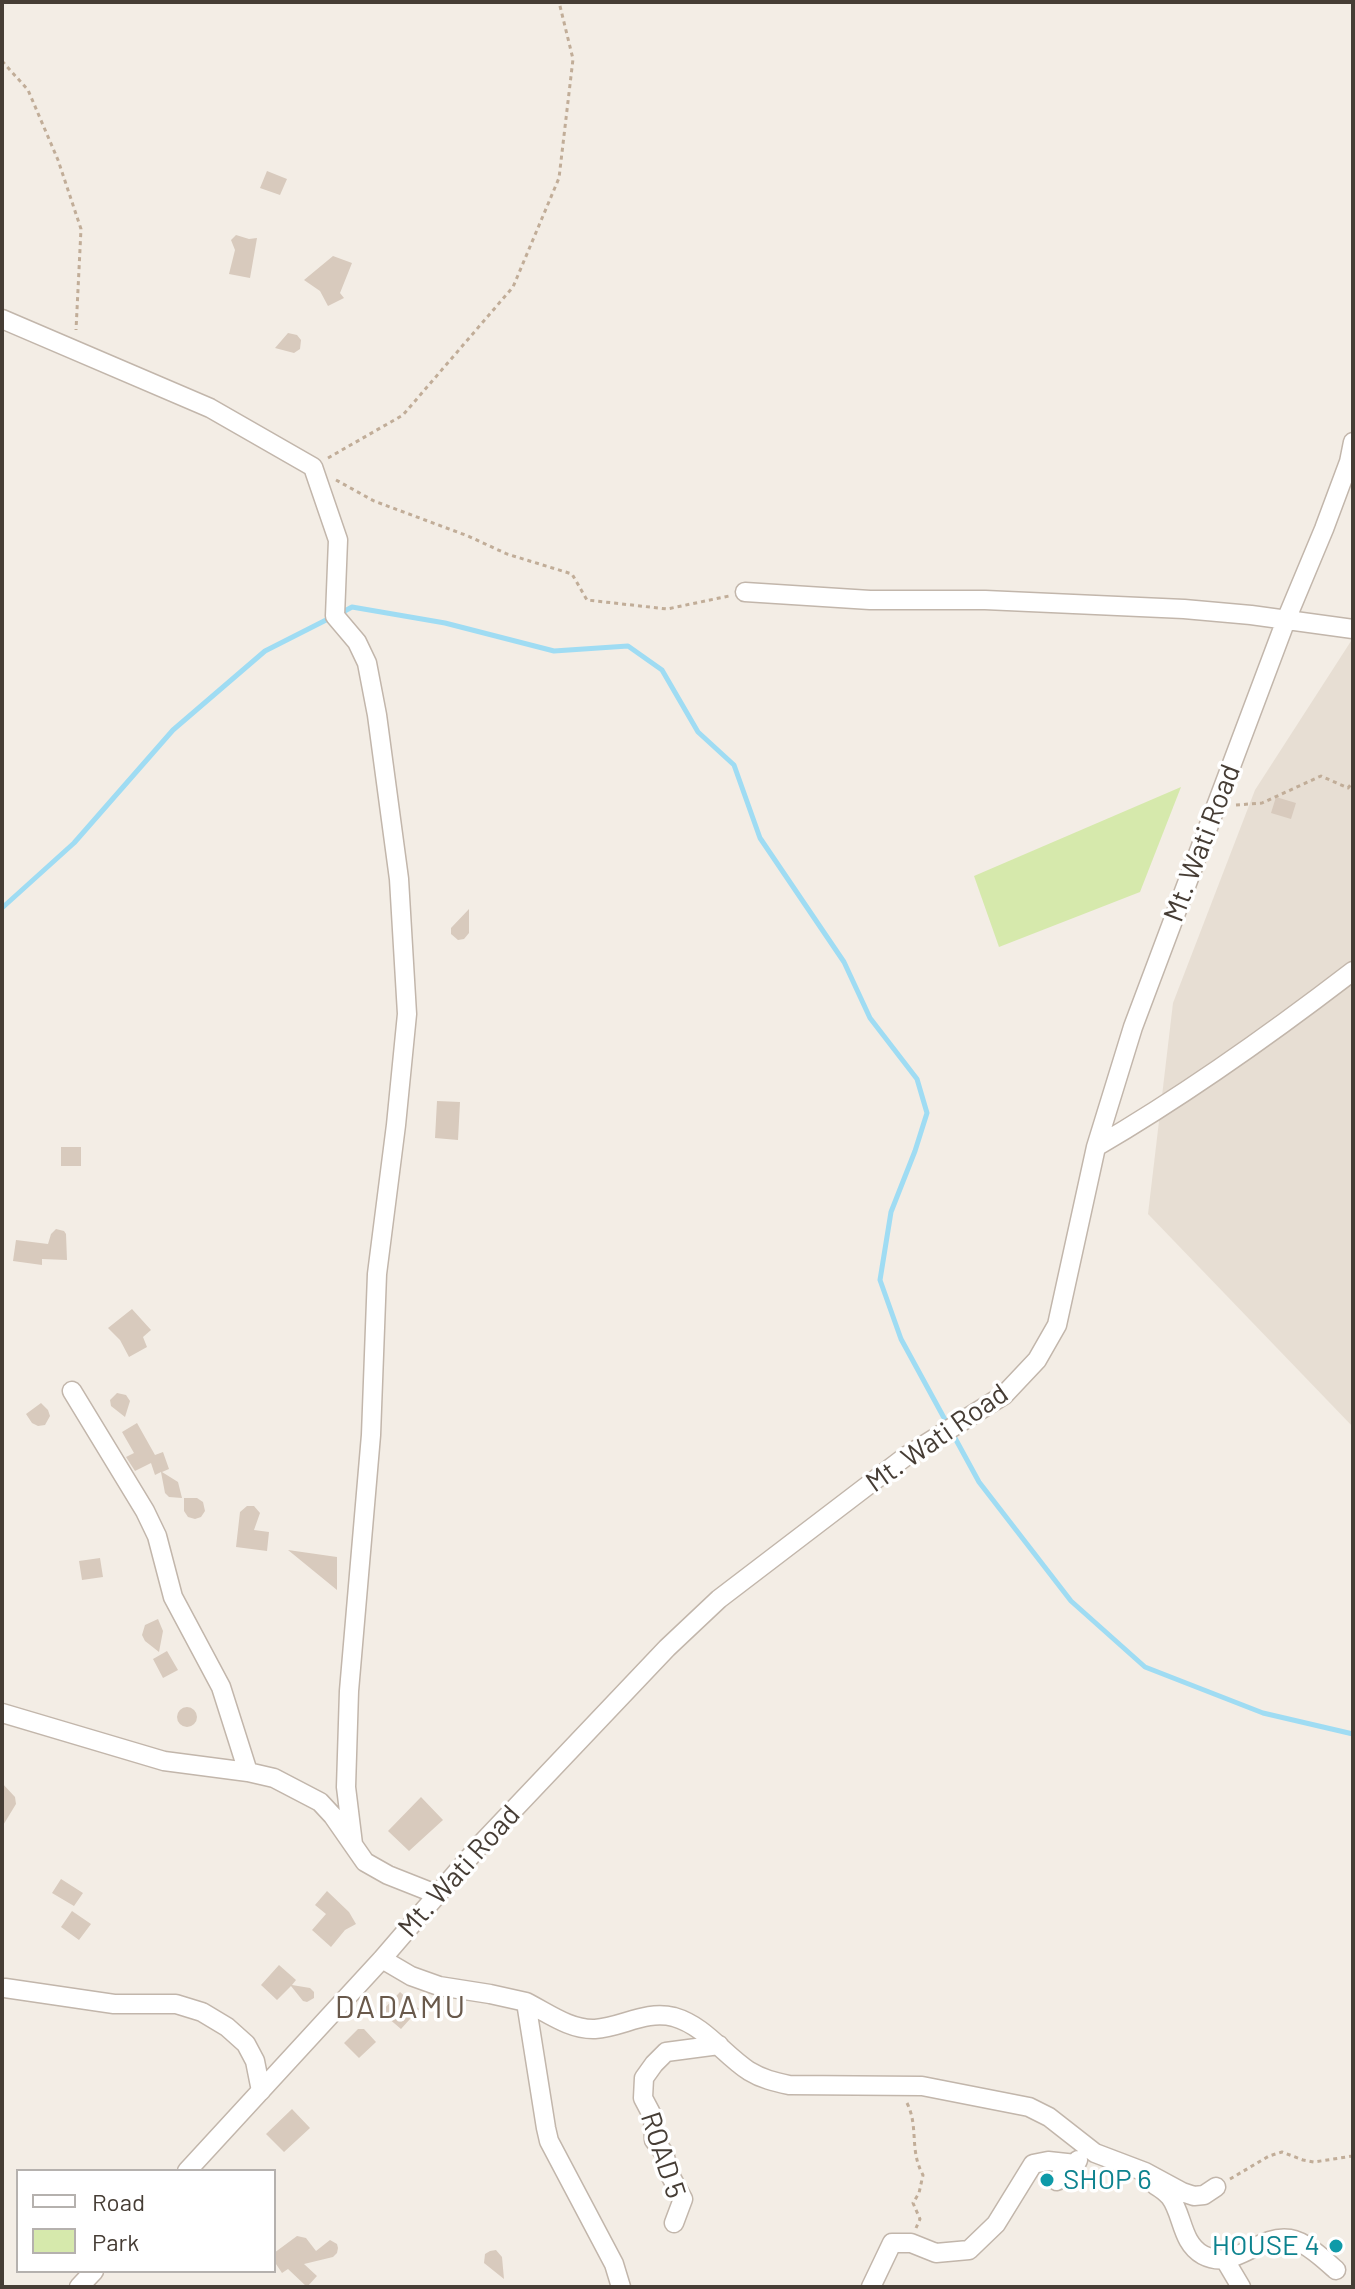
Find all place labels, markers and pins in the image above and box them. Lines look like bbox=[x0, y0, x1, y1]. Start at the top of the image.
place label: SHOP 6 bbox=[1063, 2163, 1152, 2197]
marker: SHOP 6 bbox=[1038, 2171, 1056, 2189]
place label: HOUSE 4 bbox=[1212, 2229, 1320, 2263]
marker: HOUSE 4 bbox=[1327, 2237, 1345, 2255]

